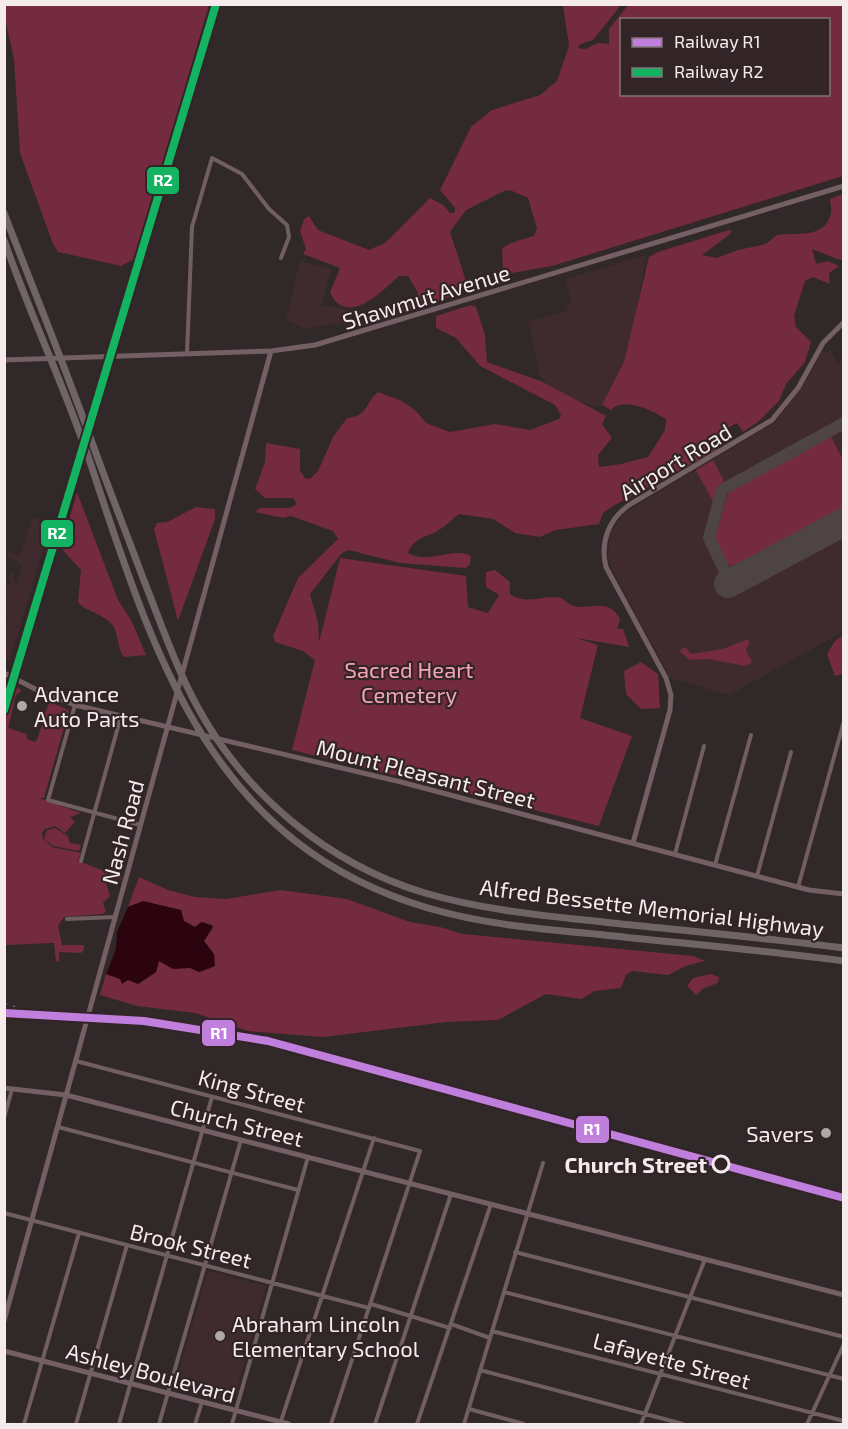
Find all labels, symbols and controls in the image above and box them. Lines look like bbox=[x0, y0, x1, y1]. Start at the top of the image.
legend bbox=[620, 18, 830, 96]
text: Railway R1 bbox=[674, 30, 761, 52]
text: Railway R2 bbox=[674, 60, 764, 82]
line badge: R2 bbox=[146, 166, 180, 195]
text: R2 bbox=[153, 170, 173, 189]
street label: Shawmut Avenue bbox=[339, 258, 513, 334]
street label: Airport Road bbox=[614, 417, 736, 505]
line badge: R2 bbox=[40, 519, 74, 548]
text: R2 bbox=[47, 523, 67, 542]
park label: Sacred Heart Cemetery bbox=[345, 656, 473, 707]
place label: Advance Auto Parts bbox=[34, 680, 139, 731]
marker: Advance Auto Parts bbox=[15, 699, 29, 713]
street label: Mount Pleasant Street bbox=[314, 733, 538, 813]
street label: Nash Road bbox=[96, 777, 148, 887]
street label: Alfred Bessette Memorial Highway bbox=[478, 873, 826, 941]
line badge: R1 bbox=[201, 1019, 236, 1047]
text: R1 bbox=[210, 1023, 228, 1042]
street label: King Street bbox=[196, 1063, 308, 1117]
street label: Church Street bbox=[168, 1093, 306, 1151]
line badge: R1 bbox=[575, 1115, 610, 1144]
text: R1 bbox=[583, 1119, 601, 1138]
place label: Savers bbox=[746, 1120, 814, 1146]
marker: Savers bbox=[819, 1126, 833, 1140]
place label: Church Street bbox=[565, 1151, 707, 1177]
marker: Church Street bbox=[712, 1155, 730, 1173]
street label: Brook Street bbox=[128, 1217, 254, 1273]
place label: Abraham Lincoln Elementary School bbox=[232, 1310, 420, 1361]
street label: Lafayette Street bbox=[591, 1327, 753, 1393]
marker: Abraham Lincoln Elementary School bbox=[213, 1329, 227, 1343]
street label: Ashley Boulevard bbox=[64, 1337, 238, 1407]

